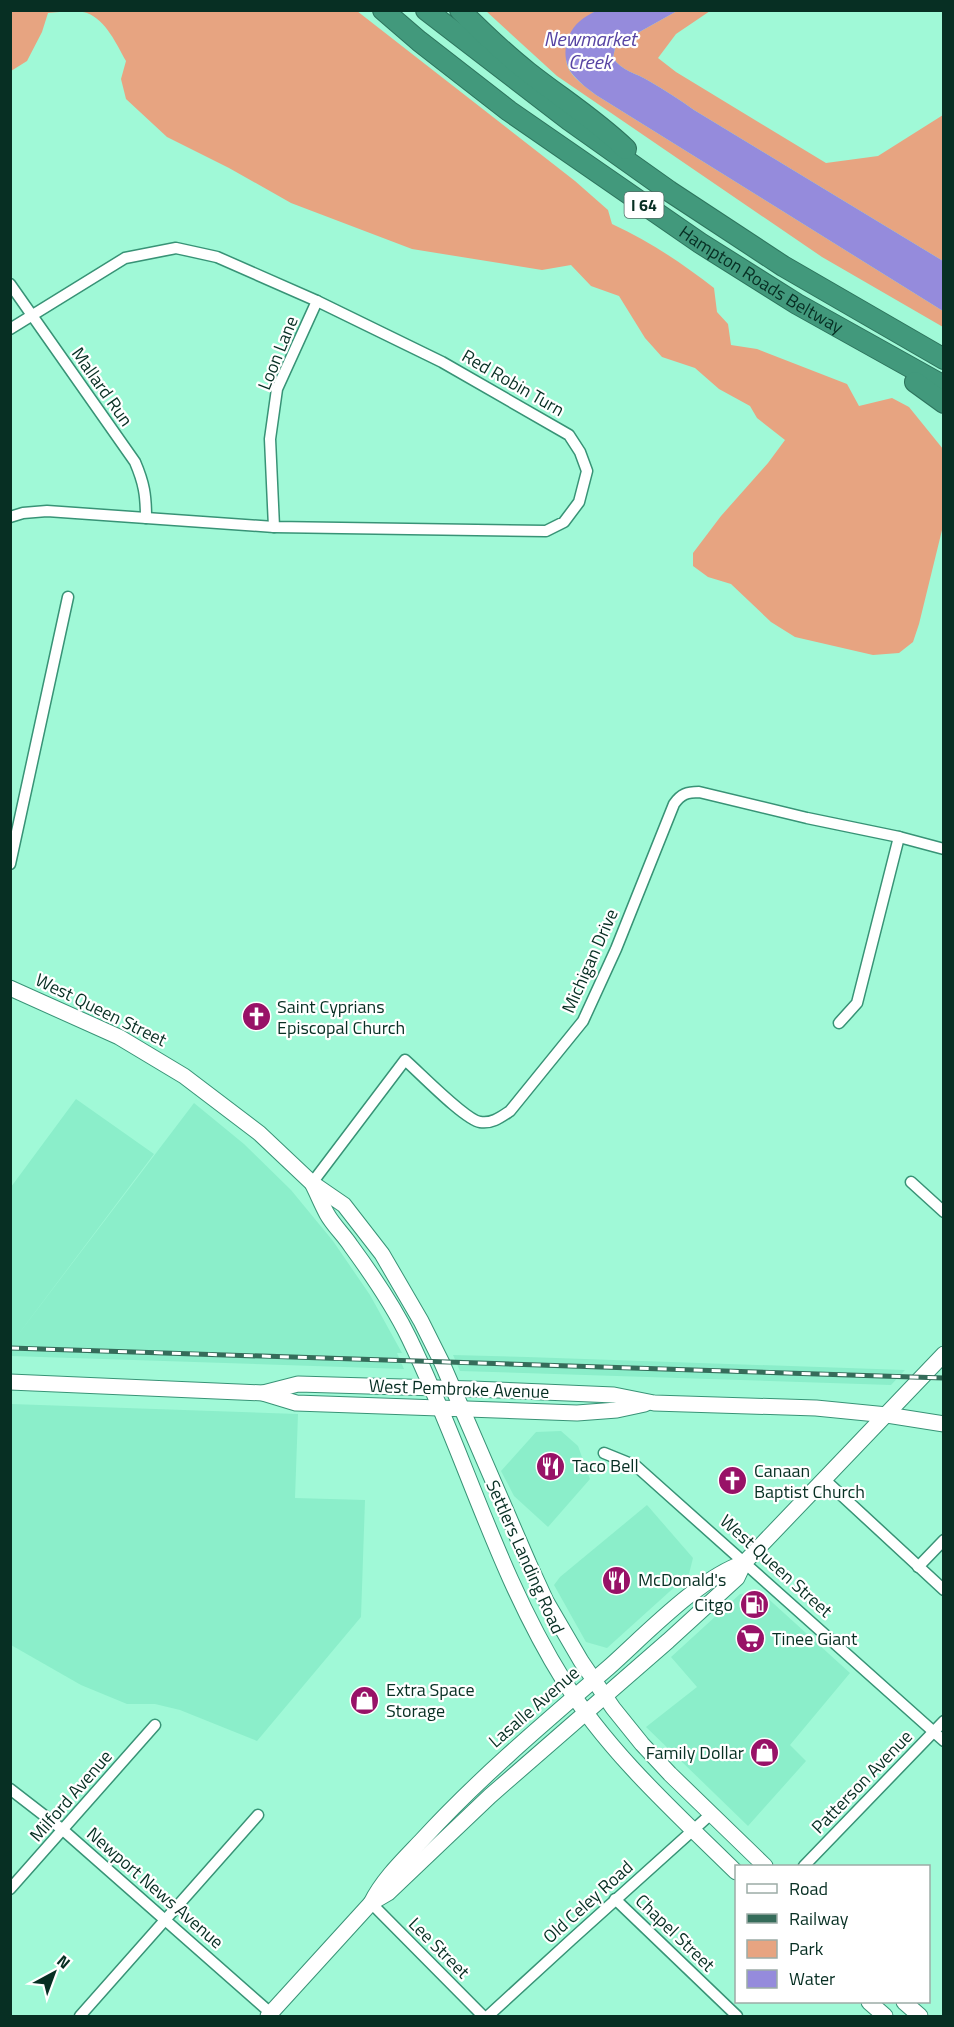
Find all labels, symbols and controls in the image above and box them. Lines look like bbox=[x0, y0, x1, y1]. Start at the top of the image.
water label: Newmarket Creek bbox=[544, 23, 639, 77]
road number: I 64 bbox=[624, 192, 664, 218]
street label: Hampton Roads Beltway bbox=[674, 218, 849, 340]
street label: Loon Lane bbox=[250, 312, 305, 394]
street label: Mallard Run bbox=[65, 342, 140, 432]
street label: Red Robin Turn bbox=[457, 342, 570, 423]
street label: Michigan Drive bbox=[554, 904, 625, 1017]
street label: West Queen Street bbox=[31, 966, 172, 1053]
place label: Saint Cyprians Episcopal Church bbox=[277, 993, 405, 1041]
church icon: Saint Cyprians Episcopal Church bbox=[240, 1001, 272, 1033]
street label: West Pembroke Avenue bbox=[368, 1372, 550, 1405]
restaurant icon: Taco Bell bbox=[535, 1450, 567, 1482]
place label: Taco Bell bbox=[572, 1452, 639, 1479]
place label: Canaan Baptist Church bbox=[754, 1457, 865, 1505]
church icon: Canaan Baptist Church bbox=[717, 1465, 749, 1497]
street label: Settlers Landing Road bbox=[479, 1476, 572, 1638]
street label: West Queen Street bbox=[714, 1508, 839, 1624]
restaurant icon: McDonald's bbox=[601, 1564, 633, 1596]
place label: McDonald's bbox=[638, 1566, 726, 1593]
fuel station icon: Citgo bbox=[738, 1589, 770, 1621]
place label: Citgo bbox=[694, 1591, 733, 1618]
supermarket icon: Tinee Giant bbox=[735, 1623, 767, 1655]
place label: Tinee Giant bbox=[772, 1625, 858, 1652]
street label: Lasalle Avenue bbox=[482, 1659, 585, 1754]
place label: Extra Space Storage bbox=[386, 1676, 475, 1724]
shop icon: Extra Space Storage bbox=[349, 1684, 381, 1716]
street label: Patterson Avenue bbox=[805, 1724, 918, 1840]
shop icon: Family Dollar bbox=[749, 1737, 781, 1769]
place label: Family Dollar bbox=[646, 1739, 744, 1766]
street label: Milford Avenue bbox=[23, 1744, 118, 1848]
street label: Newport News Avenue bbox=[81, 1820, 230, 1955]
street label: Old Celey Road bbox=[537, 1854, 639, 1949]
legend bbox=[735, 1865, 930, 2003]
text: Road bbox=[789, 1875, 828, 1902]
street label: Chapel Street bbox=[629, 1888, 722, 1978]
text: Railway bbox=[789, 1905, 849, 1932]
street label: Lee Street bbox=[403, 1911, 477, 1985]
text: Park bbox=[789, 1935, 824, 1962]
north arrow bbox=[24, 1943, 84, 2003]
text: N bbox=[52, 1949, 76, 1974]
text: Water bbox=[789, 1965, 835, 1992]

